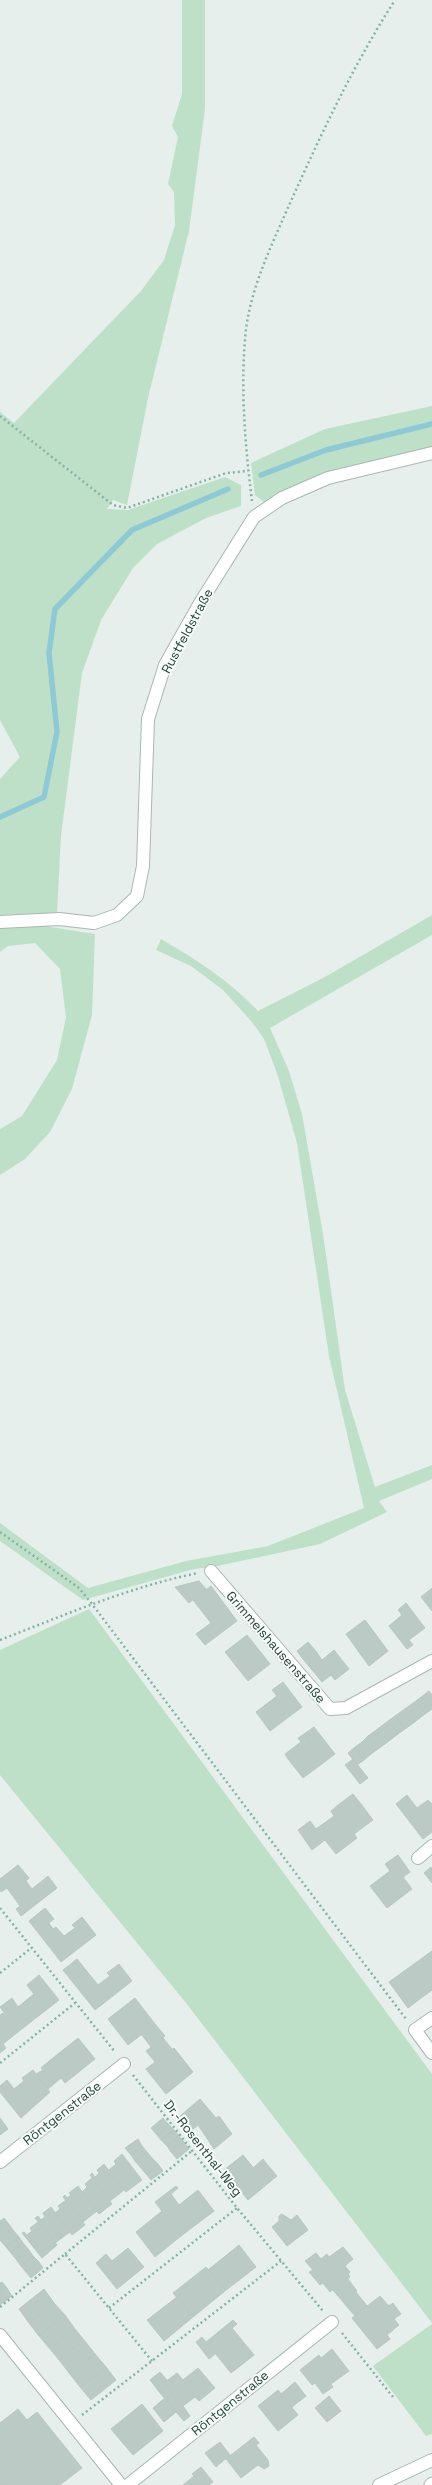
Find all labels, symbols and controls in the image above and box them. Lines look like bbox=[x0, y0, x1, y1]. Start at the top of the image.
street label: Rustfeldstraße bbox=[157, 586, 217, 676]
street label: Grimmelshausenstraße bbox=[223, 1587, 329, 1707]
street label: Röntgenstraße bbox=[20, 2077, 104, 2149]
street label: Dr.-Rosenthal-Weg bbox=[160, 2096, 246, 2200]
street label: Röntgenstraße bbox=[188, 2367, 272, 2439]

